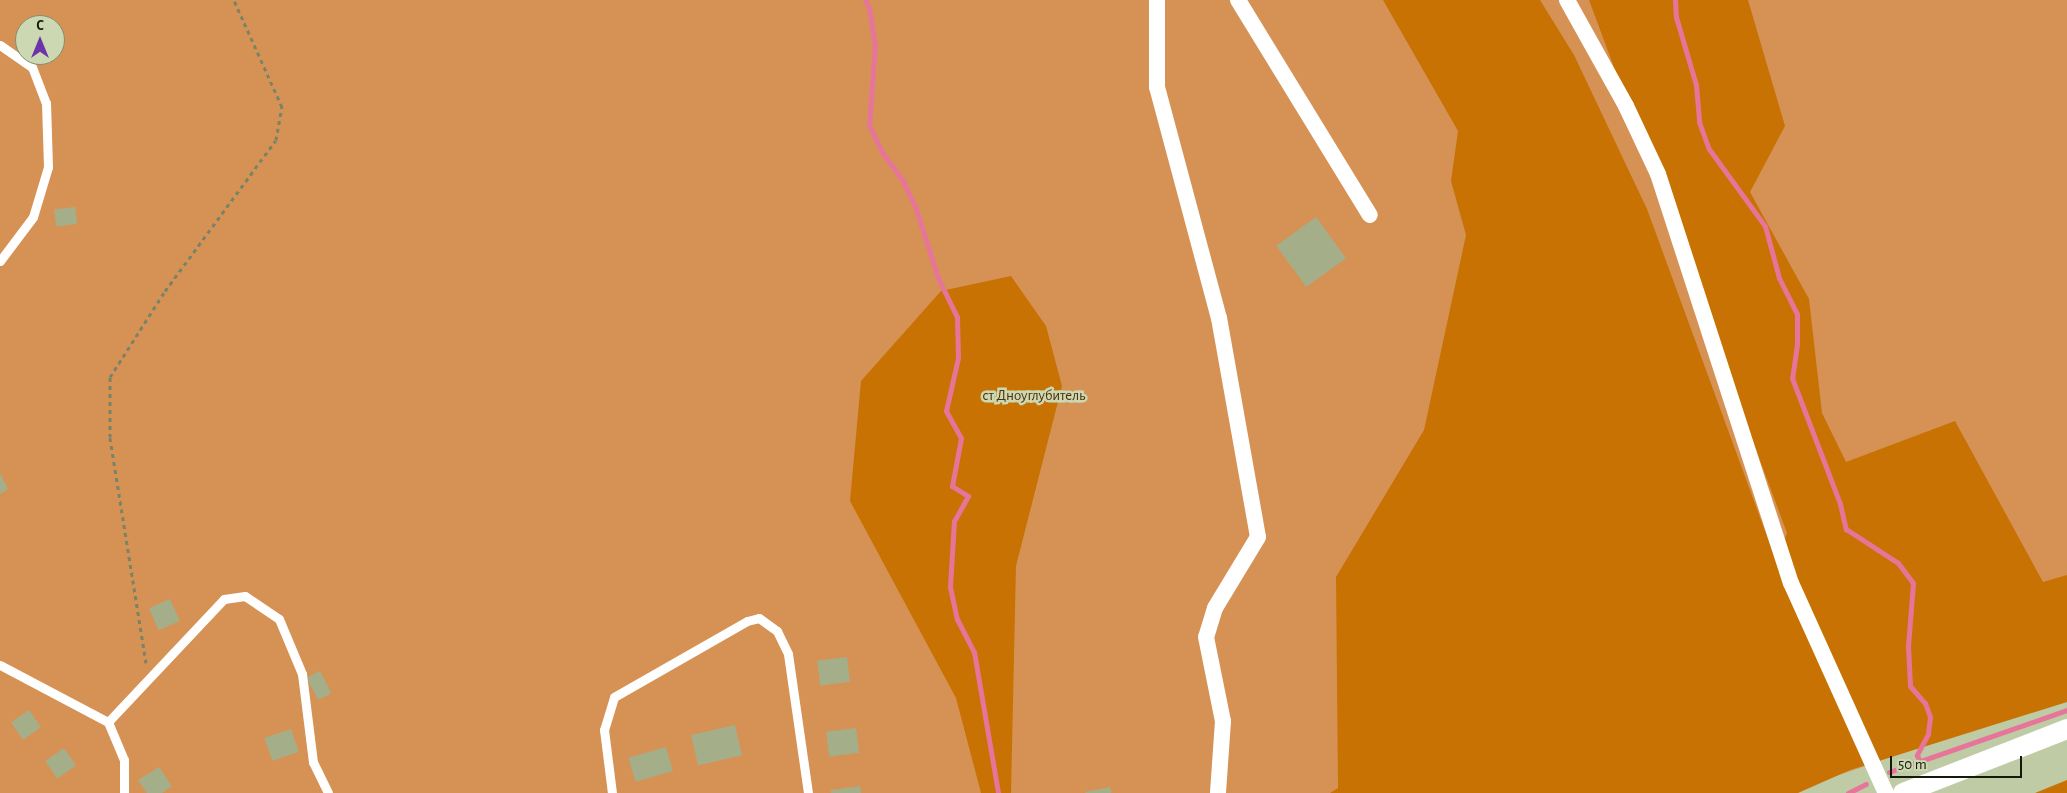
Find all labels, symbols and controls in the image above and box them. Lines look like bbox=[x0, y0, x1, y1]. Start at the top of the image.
north arrow bbox=[15, 15, 65, 65]
text: С bbox=[36, 19, 44, 33]
park label: ст Дноуглубитель bbox=[983, 387, 1085, 405]
scale bar bbox=[1892, 746, 2024, 778]
text: 50 m bbox=[1898, 757, 1927, 772]

